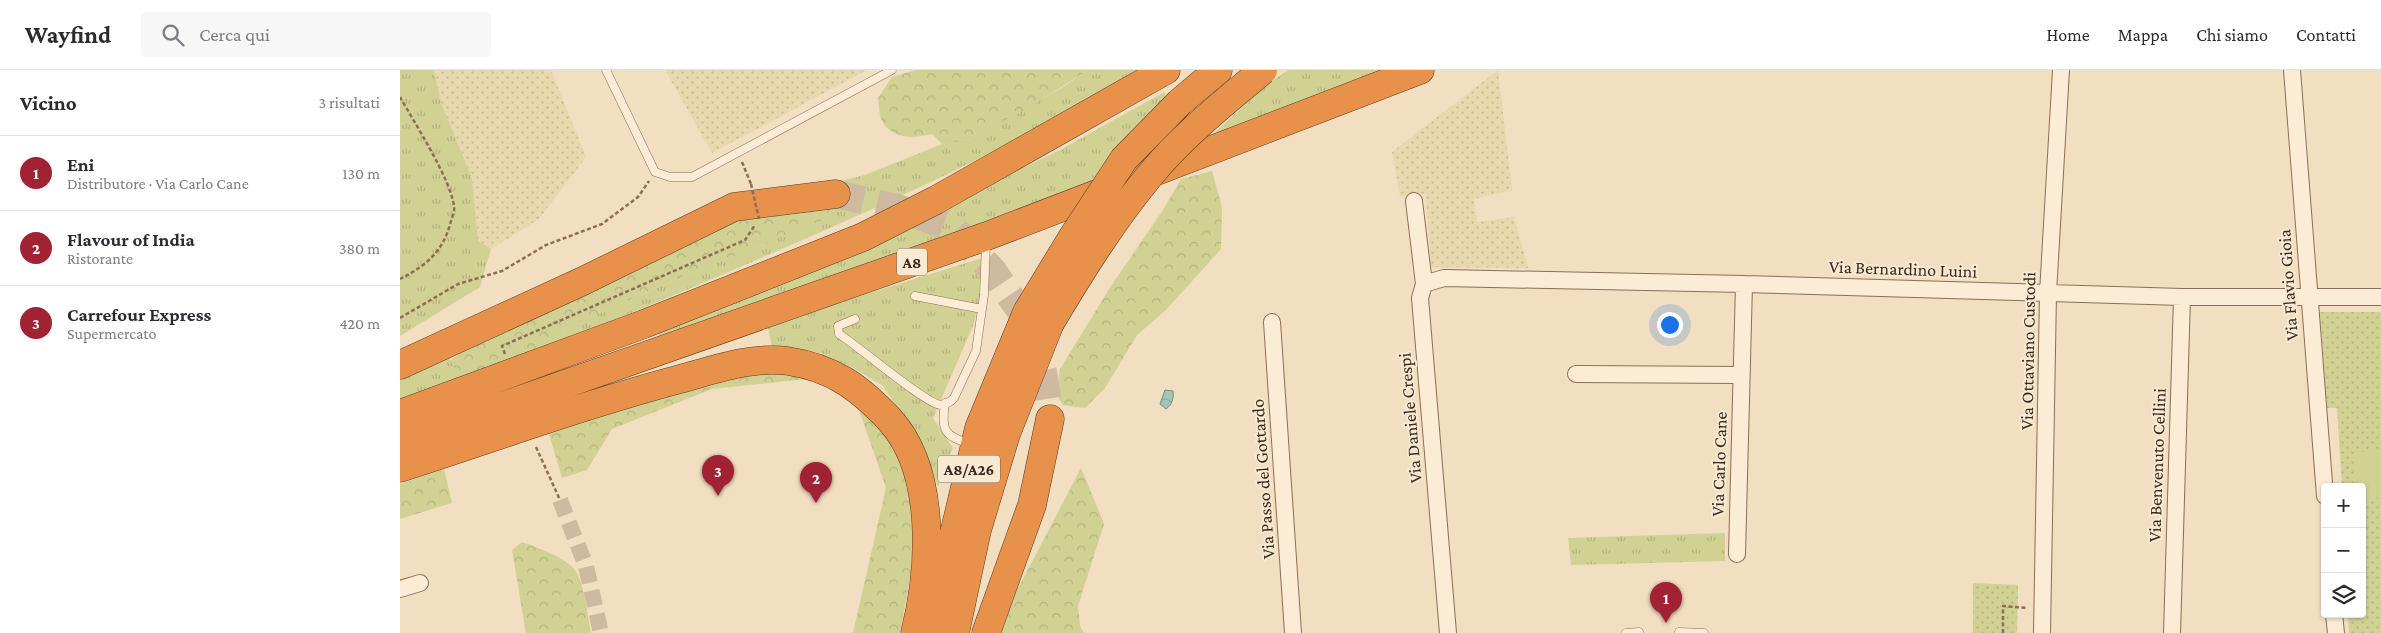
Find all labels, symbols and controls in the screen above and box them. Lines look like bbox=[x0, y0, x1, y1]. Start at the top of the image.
search box bbox=[141, 12, 491, 57]
text: Wayfind bbox=[25, 21, 111, 48]
icon: search bbox=[159, 21, 187, 49]
text: Cerca qui bbox=[199, 24, 270, 45]
text: Home bbox=[2047, 25, 2090, 45]
text: Mappa bbox=[2118, 25, 2168, 45]
text: Chi siamo bbox=[2196, 25, 2268, 45]
text: Contatti bbox=[2296, 25, 2356, 45]
text: Vicino bbox=[20, 91, 77, 115]
text: 3 risultati bbox=[318, 94, 380, 111]
text: Eni bbox=[67, 154, 94, 175]
text: 1 bbox=[33, 165, 39, 182]
text: 130 m bbox=[342, 165, 380, 182]
text: Distributore · Via Carlo Cane bbox=[67, 175, 249, 192]
text: Flavour of India bbox=[67, 229, 195, 250]
street label: Via Flavio Gioia bbox=[2274, 229, 2302, 341]
text: 2 bbox=[32, 240, 40, 257]
text: 380 m bbox=[339, 240, 380, 257]
road number: A8 bbox=[897, 248, 927, 276]
text: Ristorante bbox=[67, 250, 133, 267]
street label: Via Bernardino Luini bbox=[1829, 256, 1978, 282]
street label: Via Ottaviano Custodi bbox=[2017, 272, 2039, 430]
text: Carrefour Express bbox=[67, 304, 211, 325]
your location bbox=[1657, 312, 1683, 338]
text: 3 bbox=[32, 315, 40, 332]
text: 420 m bbox=[339, 315, 380, 332]
text: Supermercato bbox=[67, 325, 156, 342]
street label: Via Daniele Crespi bbox=[1394, 352, 1426, 484]
street label: Via Benvenuto Cellini bbox=[2144, 387, 2170, 542]
street label: Via Passo del Gottardo bbox=[1247, 398, 1279, 560]
street label: Via Carlo Cane bbox=[1707, 411, 1731, 517]
pin: 3 bbox=[702, 455, 734, 496]
road number: A8/A26 bbox=[938, 456, 1000, 482]
pin: 2 bbox=[800, 462, 832, 503]
map controls bbox=[2321, 483, 2366, 618]
button: + bbox=[2321, 483, 2366, 528]
button: − bbox=[2321, 528, 2366, 573]
button: layers bbox=[2321, 573, 2366, 618]
pin: 1 bbox=[1650, 582, 1682, 623]

